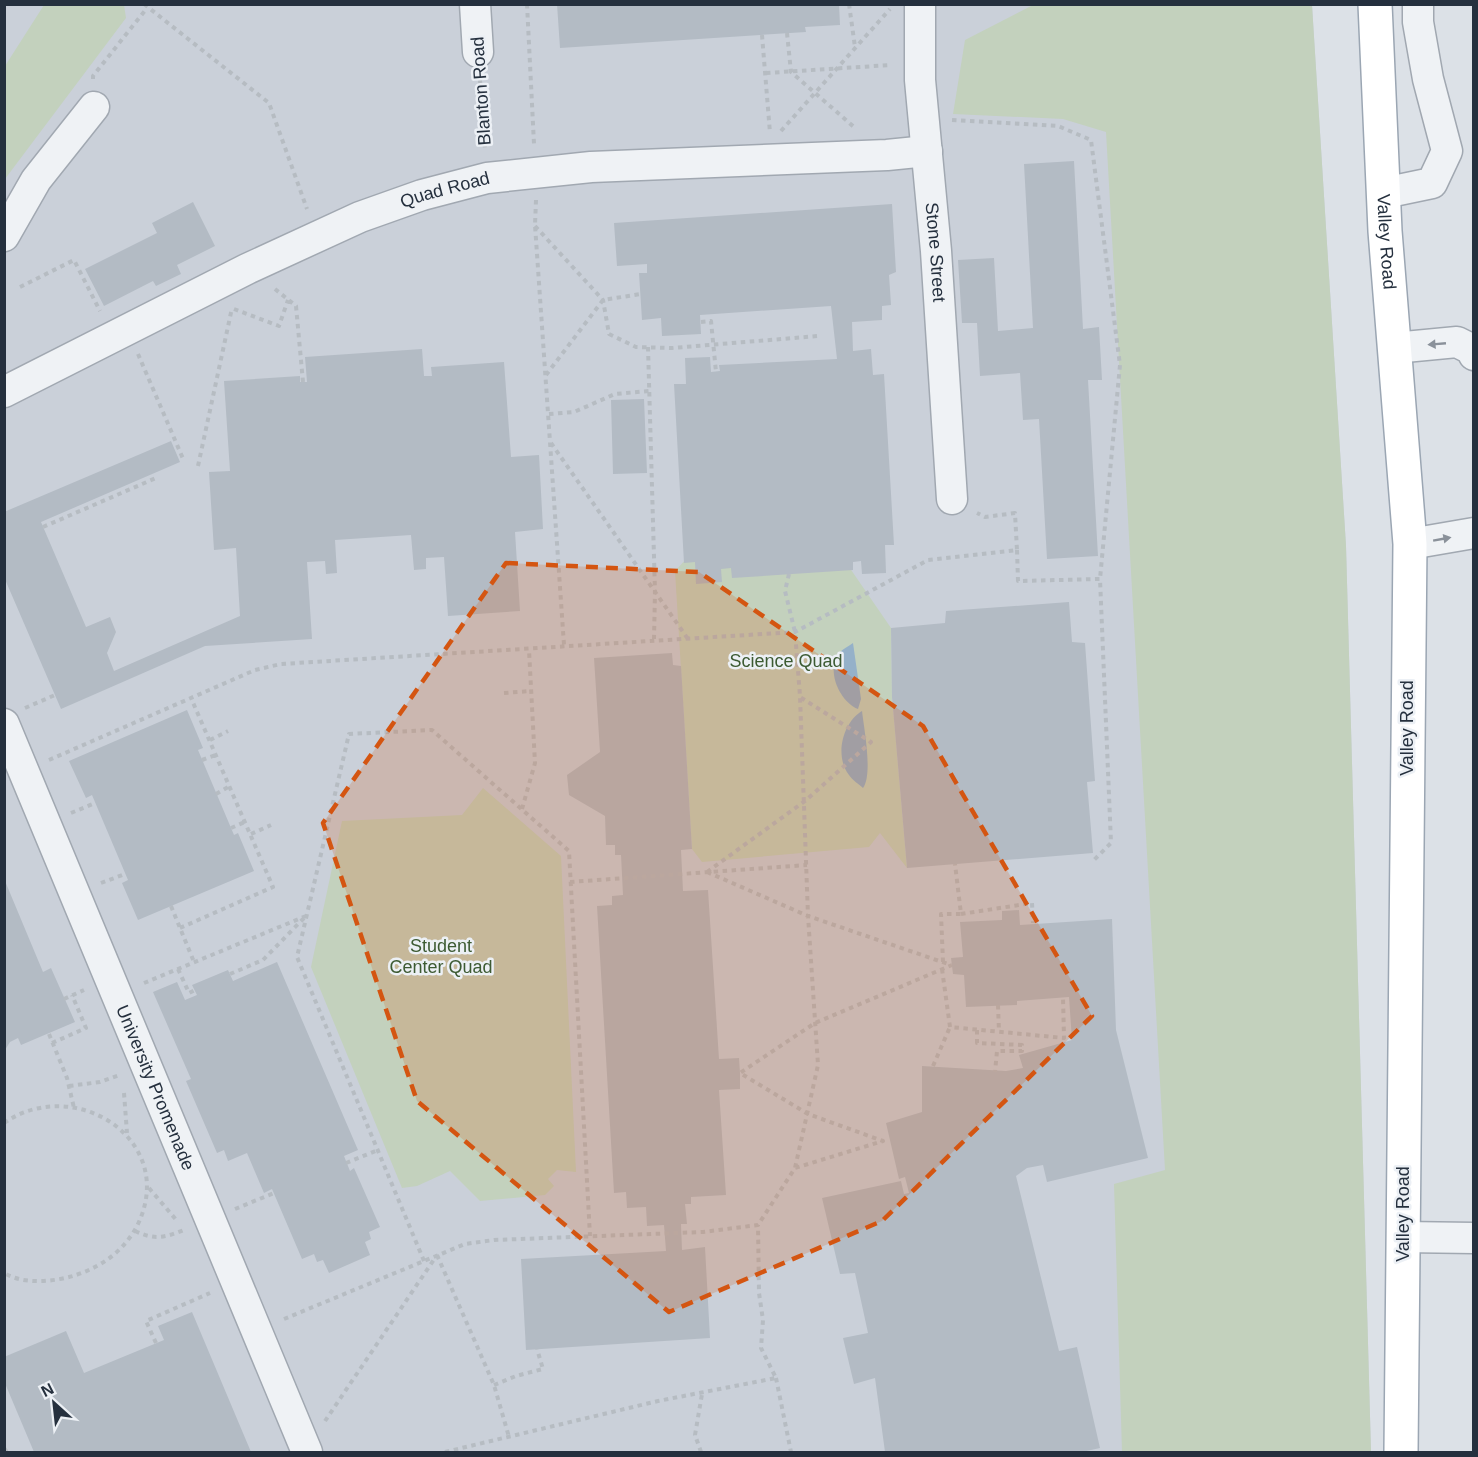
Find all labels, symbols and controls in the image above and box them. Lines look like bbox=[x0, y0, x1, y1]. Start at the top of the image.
street label: Blanton Road bbox=[467, 36, 495, 146]
street label: Quad Road bbox=[397, 168, 492, 212]
street label: Valley Road bbox=[1373, 193, 1400, 290]
street label: Stone Street bbox=[921, 201, 949, 303]
one-way arrow bbox=[1427, 339, 1446, 349]
one-way arrow bbox=[1433, 534, 1452, 543]
park label: Science Quad bbox=[729, 651, 843, 671]
street label: Valley Road bbox=[1397, 680, 1417, 776]
park label: Student Center Quad bbox=[389, 936, 493, 977]
street label: University Promenade bbox=[112, 1002, 199, 1173]
street label: Valley Road bbox=[1393, 1166, 1413, 1262]
north arrow bbox=[24, 1373, 84, 1433]
text: N bbox=[38, 1380, 56, 1400]

